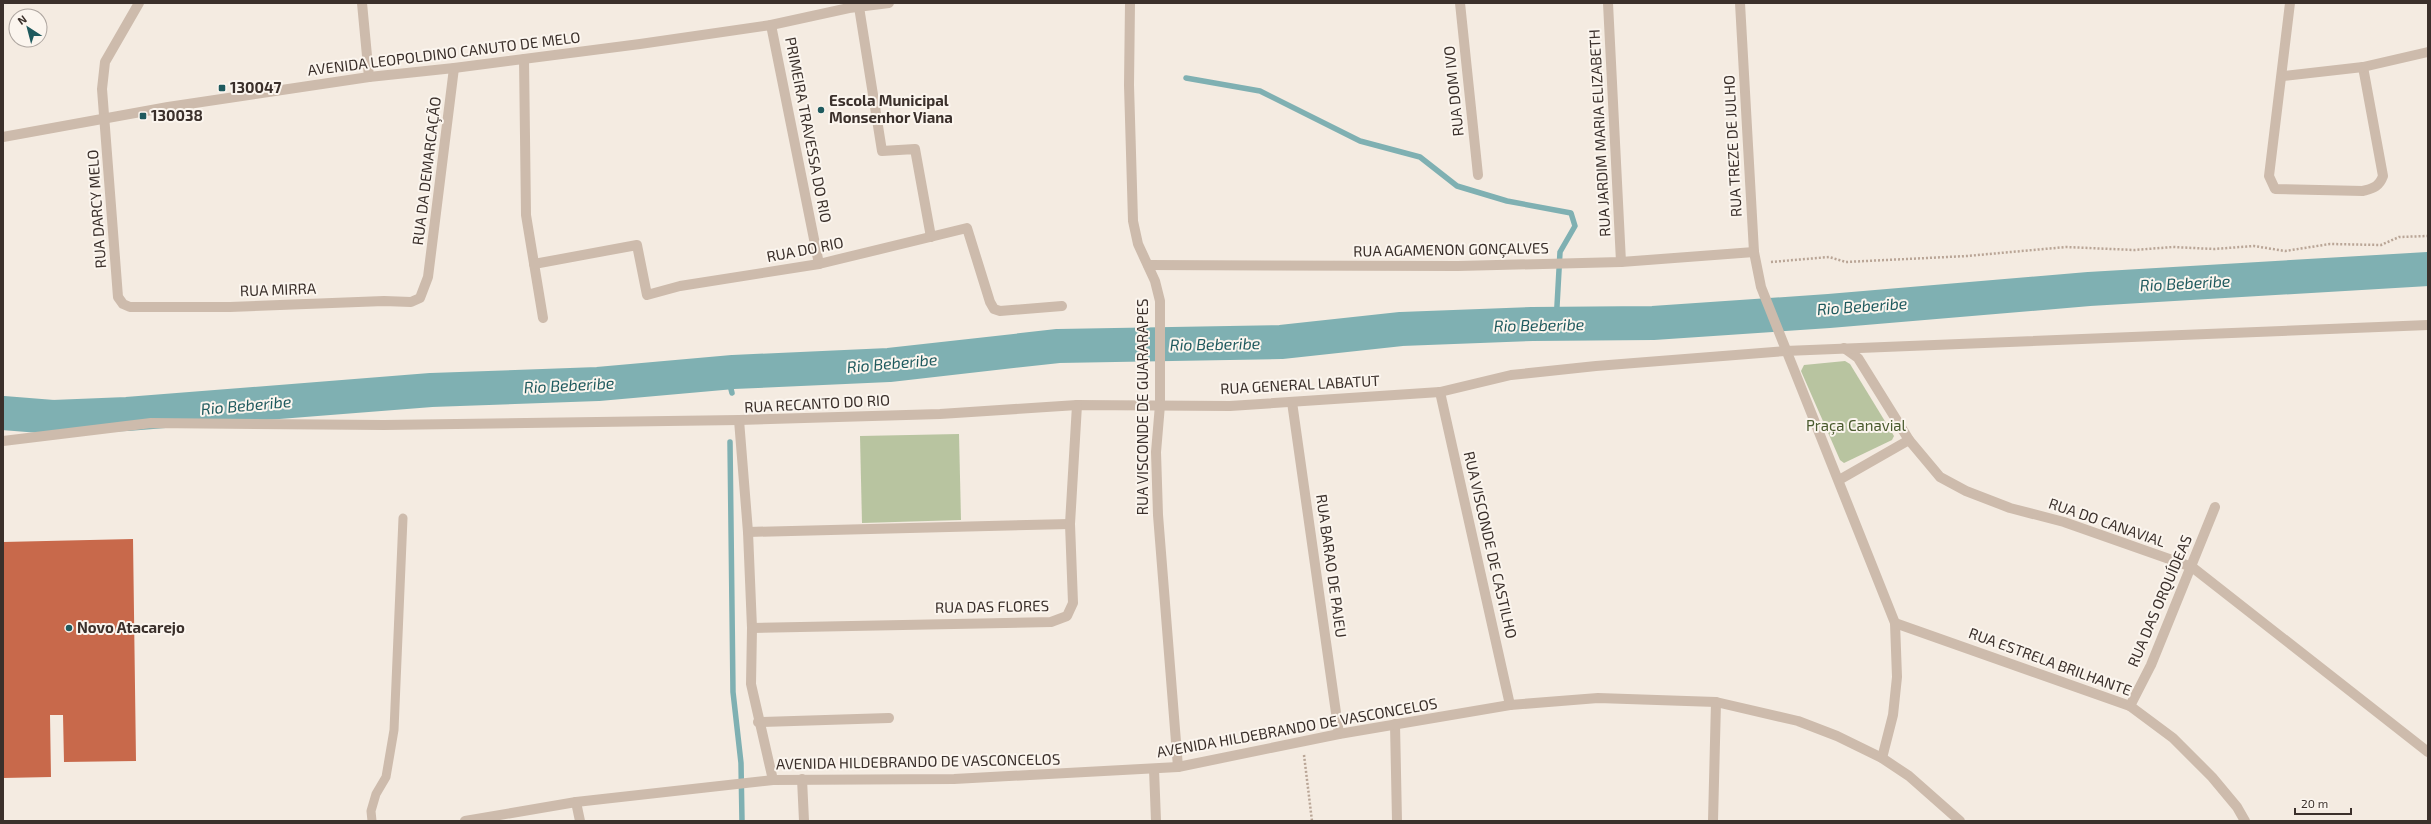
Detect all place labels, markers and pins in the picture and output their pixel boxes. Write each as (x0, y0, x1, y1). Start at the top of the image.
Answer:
place label: 130047 (230, 78, 281, 96)
marker: 130047 (217, 83, 227, 93)
place label: Escola Municipal Monsenhor Viana (829, 91, 953, 126)
marker: Escola Municipal Monsenhor Viana (816, 105, 826, 115)
place label: 130038 (151, 106, 203, 124)
marker: 130038 (138, 111, 148, 121)
place label: Novo Atacarejo (77, 618, 185, 636)
marker: Novo Atacarejo (64, 623, 74, 633)

